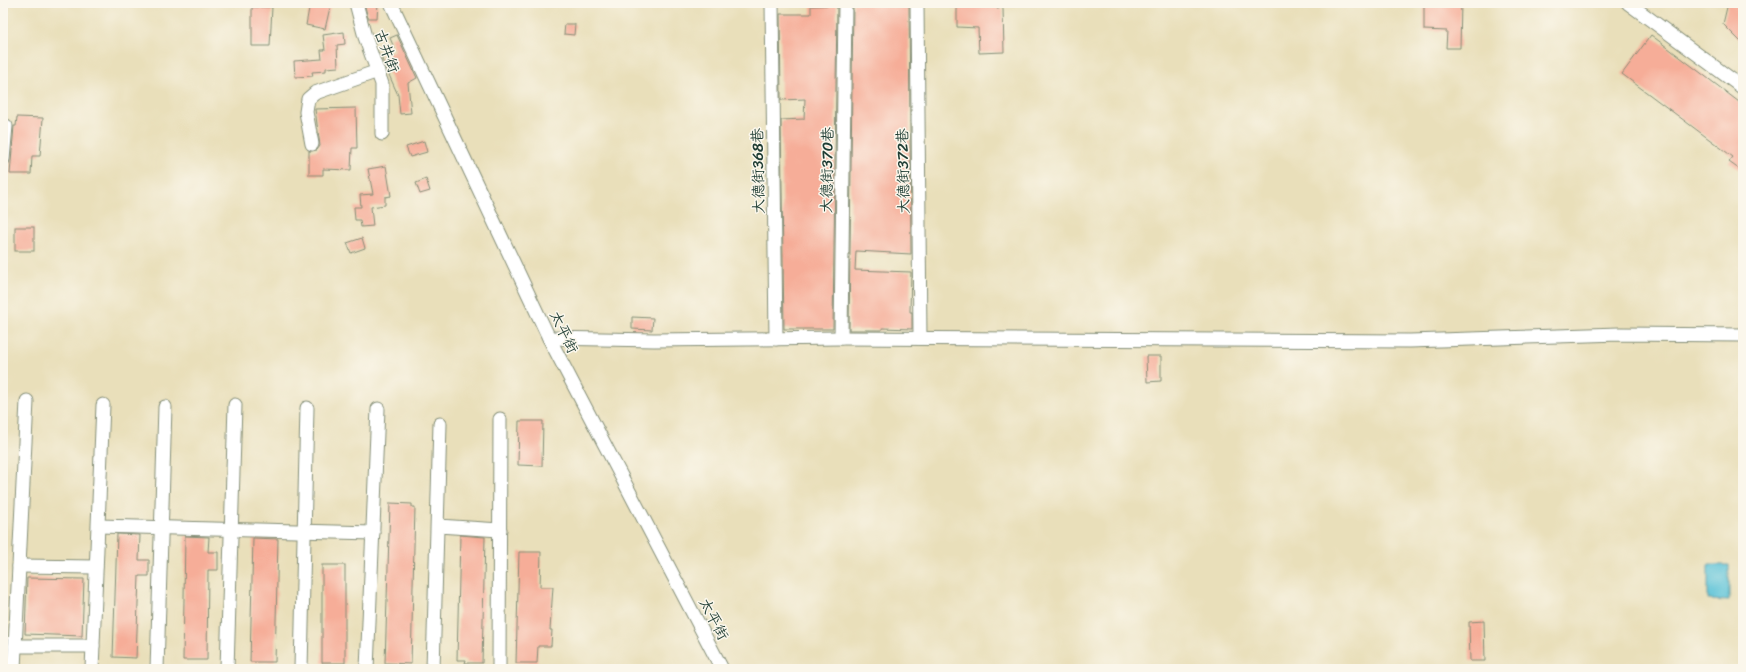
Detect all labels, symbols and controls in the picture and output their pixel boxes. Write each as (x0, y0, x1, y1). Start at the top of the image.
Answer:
street label: 古井街 (367, 25, 407, 77)
street label: 大德街370巷 (813, 127, 841, 213)
street label: 大德街368巷 (744, 128, 772, 214)
street label: 大德街372巷 (889, 128, 917, 214)
street label: 太平街 (542, 306, 586, 358)
street label: 太平街 (692, 593, 736, 645)

